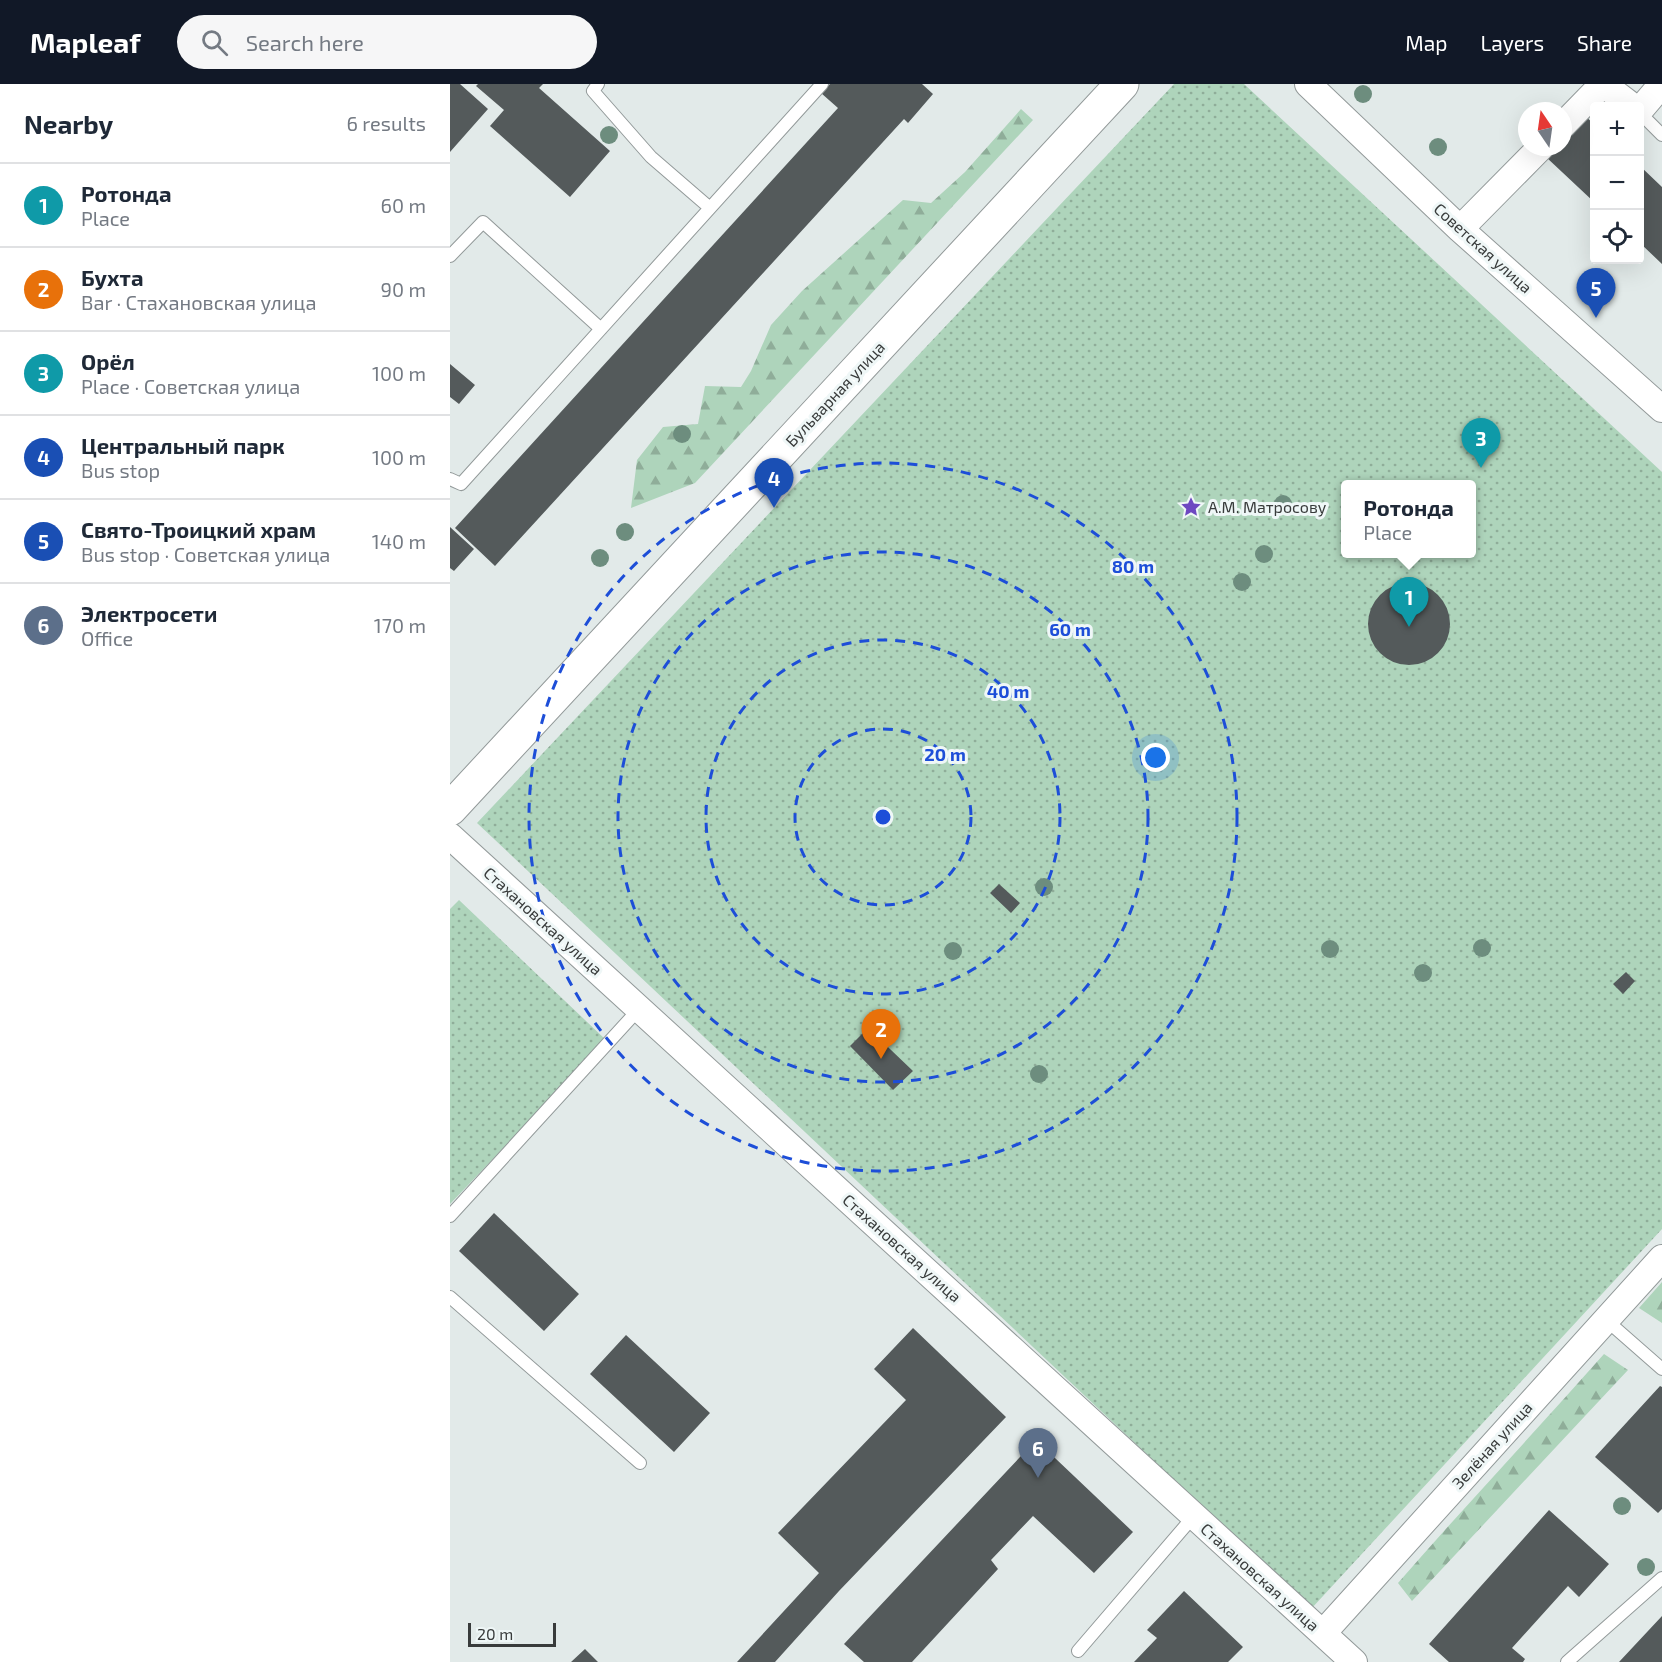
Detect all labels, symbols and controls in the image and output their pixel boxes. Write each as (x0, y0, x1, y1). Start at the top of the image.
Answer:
search box (177, 15, 597, 69)
text: Mapleaf (30, 25, 141, 59)
icon: search (198, 26, 231, 59)
text: Search here (246, 29, 364, 55)
text: Map (1405, 30, 1447, 55)
text: Layers (1480, 30, 1544, 55)
text: Share (1577, 30, 1632, 55)
north arrow (1518, 102, 1572, 156)
map controls (1590, 102, 1644, 264)
button: + (1590, 102, 1644, 156)
text: Nearby (24, 108, 113, 139)
text: 6 results (346, 111, 426, 135)
button: − (1590, 156, 1644, 210)
text: Ротонда (81, 180, 172, 206)
text: 1 (39, 193, 48, 217)
text: 60 m (381, 193, 426, 217)
street label: Советская улица (1430, 199, 1536, 297)
text: Place (81, 206, 130, 230)
button: locate (1590, 210, 1644, 264)
text: Бухта (81, 264, 144, 290)
pin: 5 (1576, 268, 1616, 318)
text: 2 (38, 277, 49, 301)
text: 90 m (381, 277, 426, 301)
text: Bar · Стахановская улица (81, 290, 316, 314)
street label: Бульварная улица (781, 337, 889, 451)
text: Орёл (81, 348, 135, 374)
text: 3 (38, 361, 49, 385)
text: 100 m (372, 361, 426, 385)
text: Place · Советская улица (81, 374, 300, 398)
pin: 3 (1462, 418, 1500, 468)
text: Центральный парк (81, 432, 285, 458)
text: 4 (37, 445, 50, 469)
text: 100 m (372, 445, 426, 469)
text: Bus stop (81, 458, 160, 482)
pin: 4 (754, 458, 794, 508)
popup (1341, 480, 1476, 558)
text: Ротонда (1363, 494, 1454, 520)
place icon: А.М. Матросову (1179, 495, 1203, 519)
place label: А.М. Матросову (1208, 497, 1327, 517)
text: Свято-Троицкий храм (81, 516, 316, 542)
text: Place (1363, 520, 1412, 544)
text: 5 (38, 529, 49, 553)
text: 140 m (372, 529, 426, 553)
text: Bus stop · Советская улица (81, 542, 330, 566)
text: 80 m (1112, 555, 1154, 577)
pin: 1 (1390, 578, 1428, 627)
text: Электросети (81, 600, 217, 626)
text: 6 (38, 613, 49, 637)
text: 170 m (374, 613, 426, 637)
text: 60 m (1049, 618, 1091, 640)
text: Office (81, 626, 133, 650)
text: 40 m (987, 680, 1029, 702)
text: 20 m (924, 743, 966, 765)
your location (1141, 743, 1170, 772)
centre of rings (873, 807, 893, 827)
street label: Стахановская улица (480, 863, 606, 979)
pin: 2 (862, 1010, 900, 1059)
street label: Стахановская улица (839, 1190, 965, 1306)
street label: Зелёная улица (1448, 1397, 1536, 1493)
pin: 6 (1018, 1428, 1058, 1478)
street label: Стахановская улица (1197, 1519, 1323, 1635)
scale bar (468, 1620, 556, 1648)
text: 20 m (477, 1624, 513, 1643)

